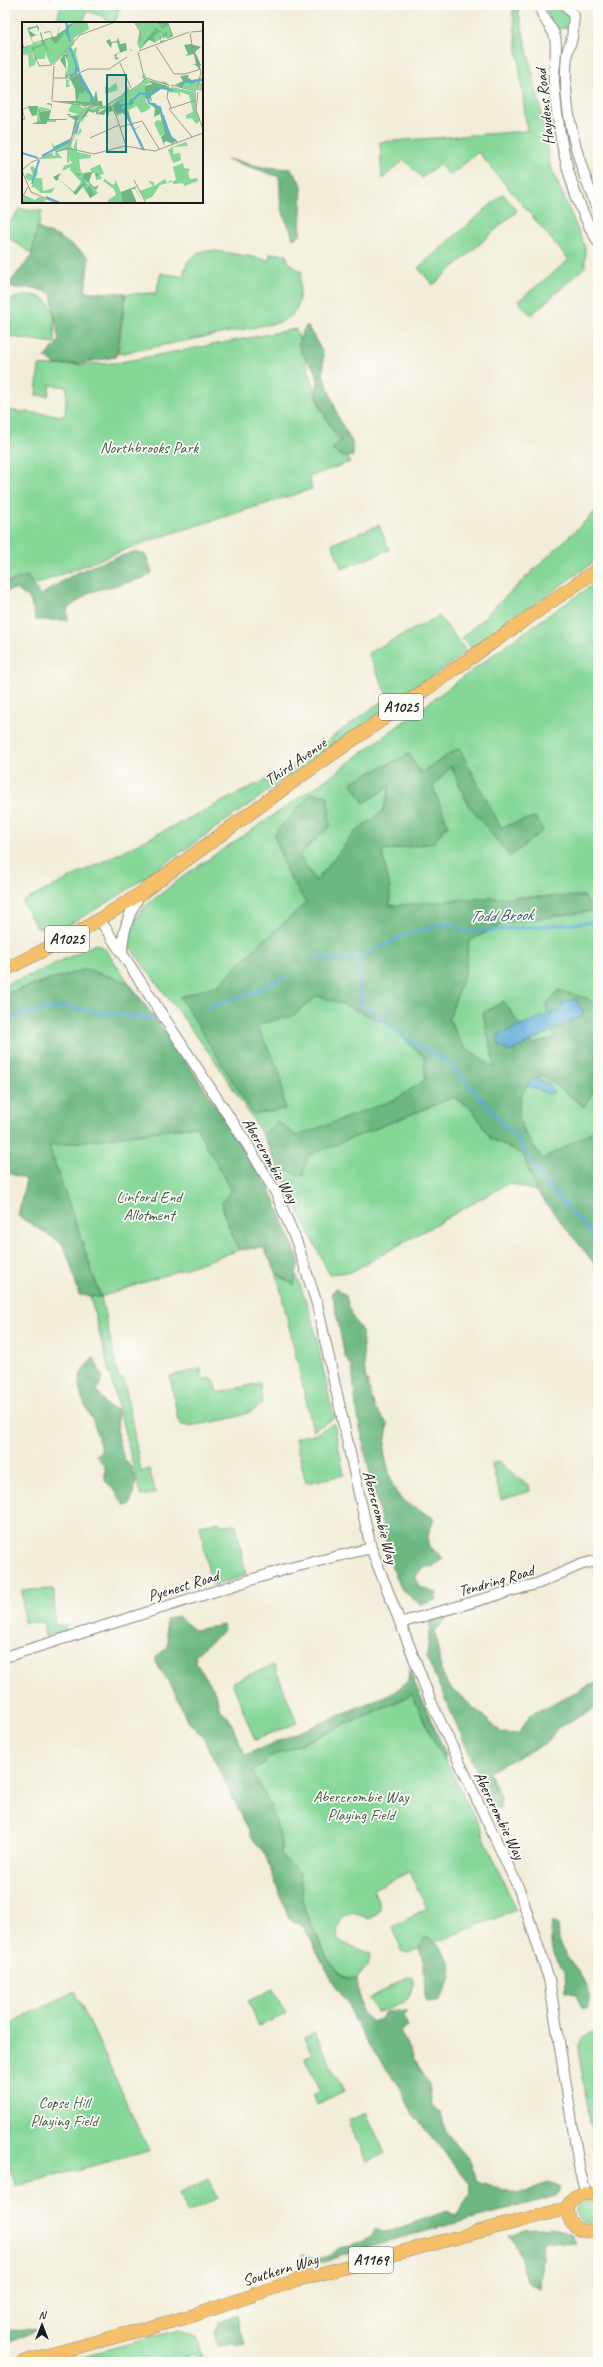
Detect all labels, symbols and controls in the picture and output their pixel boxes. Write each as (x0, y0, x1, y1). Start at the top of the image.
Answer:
inset map (22, 22, 203, 203)
street label: Haydens Road (531, 65, 559, 146)
park label: Northbrooks Park (100, 438, 199, 458)
road number: A1025 (379, 694, 423, 720)
street label: Third Avenue (261, 732, 332, 790)
water label: Todd Brook (469, 904, 536, 927)
road number: A1025 (45, 926, 89, 952)
street label: Abercrombie Way (238, 1114, 303, 1208)
park label: Linford End Allotment (116, 1187, 184, 1225)
street label: Abercrombie Way (358, 1469, 402, 1567)
street label: Tendring Road (456, 1560, 539, 1601)
street label: Pyenest Road (146, 1565, 224, 1606)
street label: Abercrombie Way (469, 1768, 530, 1864)
park label: Abercrombie Way Playing Field (313, 1787, 410, 1825)
park label: Copse Hill Playing Field (31, 2093, 100, 2131)
road number: A1169 (349, 2247, 393, 2273)
street label: Southern Way (240, 2249, 322, 2291)
north arrow (22, 2305, 62, 2345)
text: N (39, 2308, 48, 2322)

